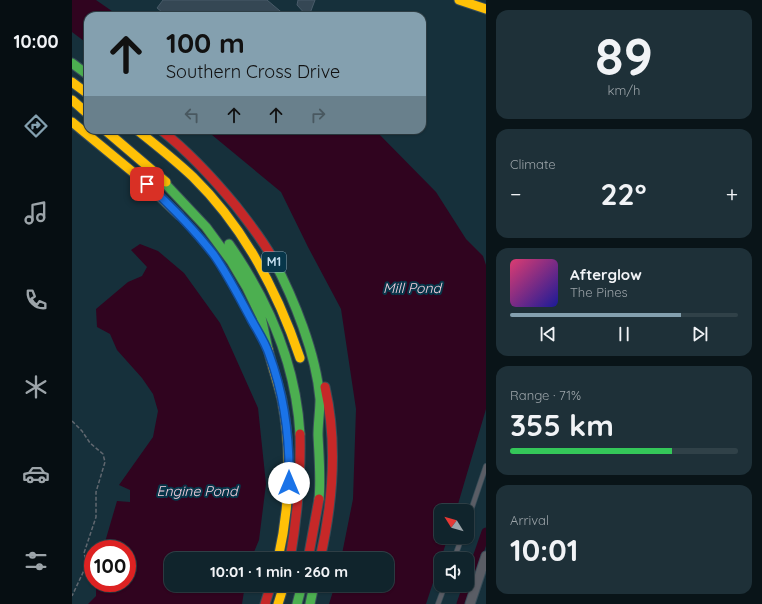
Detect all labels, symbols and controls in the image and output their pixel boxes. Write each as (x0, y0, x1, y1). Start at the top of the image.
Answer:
text: 89 (595, 23, 653, 88)
text: 100 m (166, 25, 245, 60)
icon: ahead (100, 28, 152, 80)
text: 10:00 (13, 30, 59, 53)
text: Southern Cross Drive (166, 60, 340, 83)
text: km/h (608, 82, 640, 98)
icon: left (181, 104, 203, 126)
icon: ahead (223, 104, 245, 126)
icon: ahead (265, 104, 287, 126)
icon: right (307, 104, 329, 126)
icon: directions (22, 112, 50, 140)
text: Climate (510, 156, 556, 172)
pin (130, 167, 164, 201)
icon: arrive (136, 173, 158, 195)
text: 22° (601, 175, 646, 213)
text: − (510, 180, 521, 208)
text: + (726, 180, 738, 208)
icon: music (22, 199, 50, 227)
road number: M1 (262, 252, 286, 272)
text: Afterglow (570, 265, 642, 284)
water label: Mill Pond (383, 279, 443, 297)
text: The Pines (570, 284, 628, 300)
icon: phone (22, 286, 50, 314)
icon: previous (537, 323, 559, 345)
icon: pause (613, 323, 635, 345)
icon: next (689, 323, 711, 345)
icon: climate (22, 373, 50, 401)
text: Range · 71% (510, 387, 581, 403)
text: 355 km (510, 406, 614, 444)
icon: car (22, 460, 50, 488)
position arrow (268, 462, 310, 504)
water label: Engine Pond (157, 482, 239, 500)
north arrow (434, 504, 474, 544)
map controls (434, 504, 474, 592)
text: Arrival (510, 512, 549, 528)
text: 10:01 (510, 531, 578, 569)
speed limit sign: 100 (84, 540, 136, 592)
icon: filters (22, 547, 50, 575)
button: sound (434, 552, 474, 592)
text: 10:01 · 1 min · 260 m (210, 562, 348, 581)

